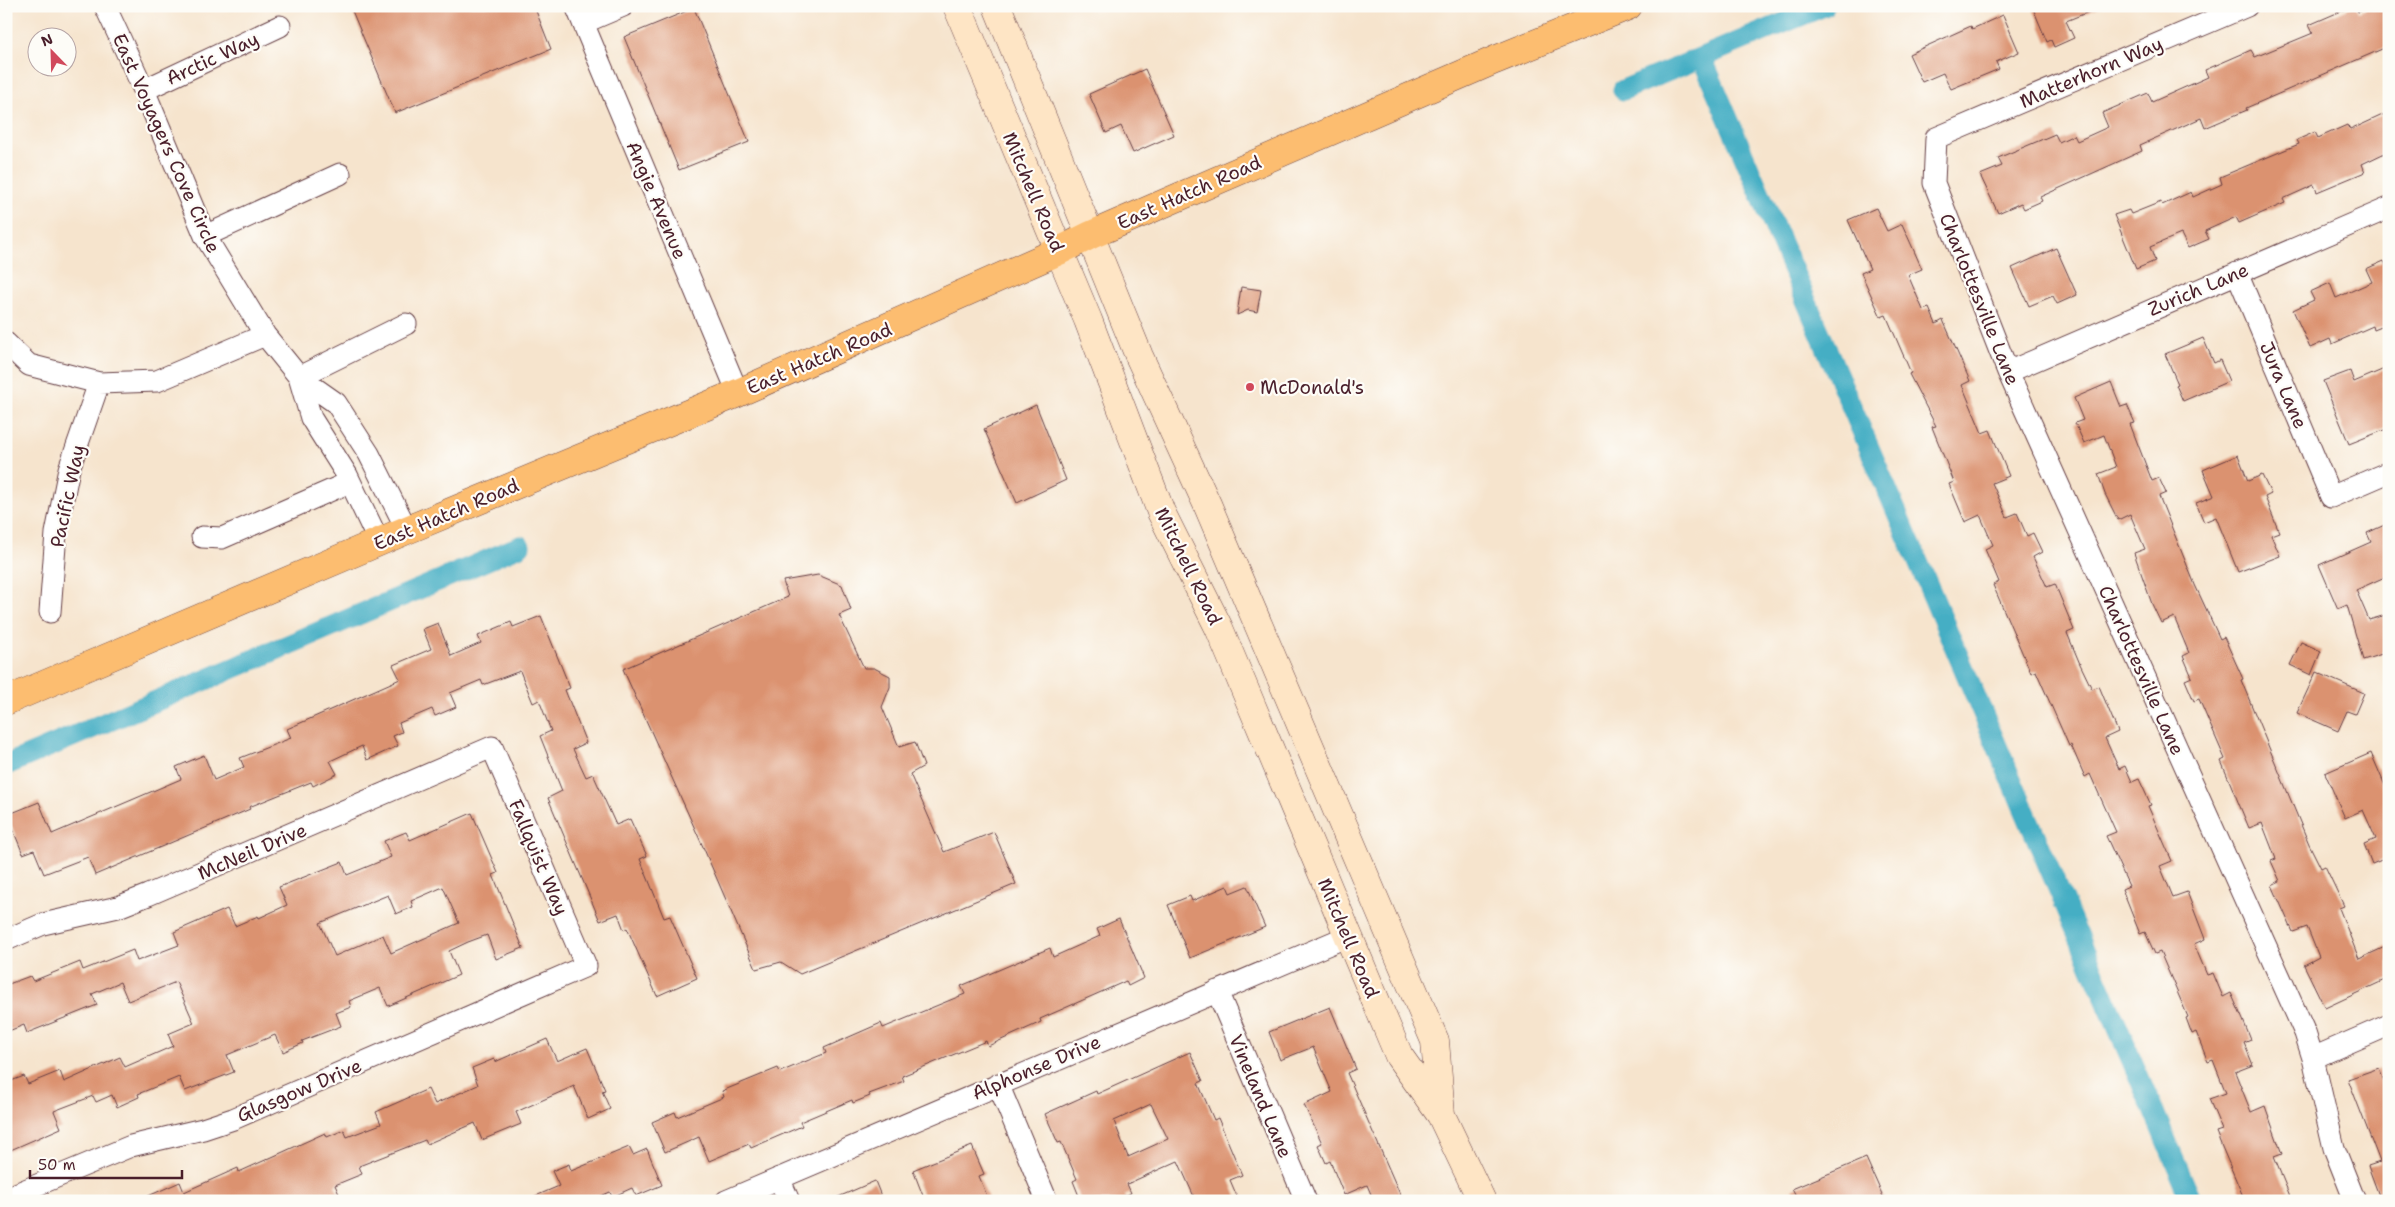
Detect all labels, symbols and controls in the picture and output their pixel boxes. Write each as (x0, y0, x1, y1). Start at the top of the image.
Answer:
street label: Arctic Way (162, 26, 263, 91)
north arrow (28, 28, 78, 78)
street label: East Voyagers Cove Circle (107, 29, 226, 257)
text: N (38, 30, 56, 50)
street label: Matterhorn Way (2016, 31, 2167, 114)
street label: Mitchell Road (997, 128, 1070, 256)
street label: Angie Avenue (620, 137, 693, 263)
street label: East Hatch Road (1113, 149, 1265, 235)
street label: Charlottesville Lane (1934, 210, 2025, 389)
street label: Zurich Lane (2144, 257, 2252, 322)
street label: East Hatch Road (743, 317, 896, 400)
street label: Jura Lane (2254, 338, 2313, 433)
place label: McDonald's (1260, 375, 1364, 400)
marker: McDonald's (1244, 381, 1256, 393)
street label: Pacific Way (44, 442, 91, 550)
street label: East Hatch Road (370, 473, 523, 556)
street label: Mitchell Road (1149, 503, 1228, 629)
street label: Charlottesville Lane (2093, 581, 2190, 759)
street label: Fallquist Way (503, 795, 574, 919)
street label: McNeil Drive (194, 817, 311, 886)
street label: Mitchell Road (1312, 874, 1385, 1002)
street label: Alphonse Drive (968, 1029, 1104, 1106)
street label: Vineland Lane (1223, 1031, 1298, 1162)
street label: Glasgow Drive (233, 1053, 365, 1128)
scale bar (30, 1147, 182, 1179)
text: 50 m (38, 1155, 76, 1175)

